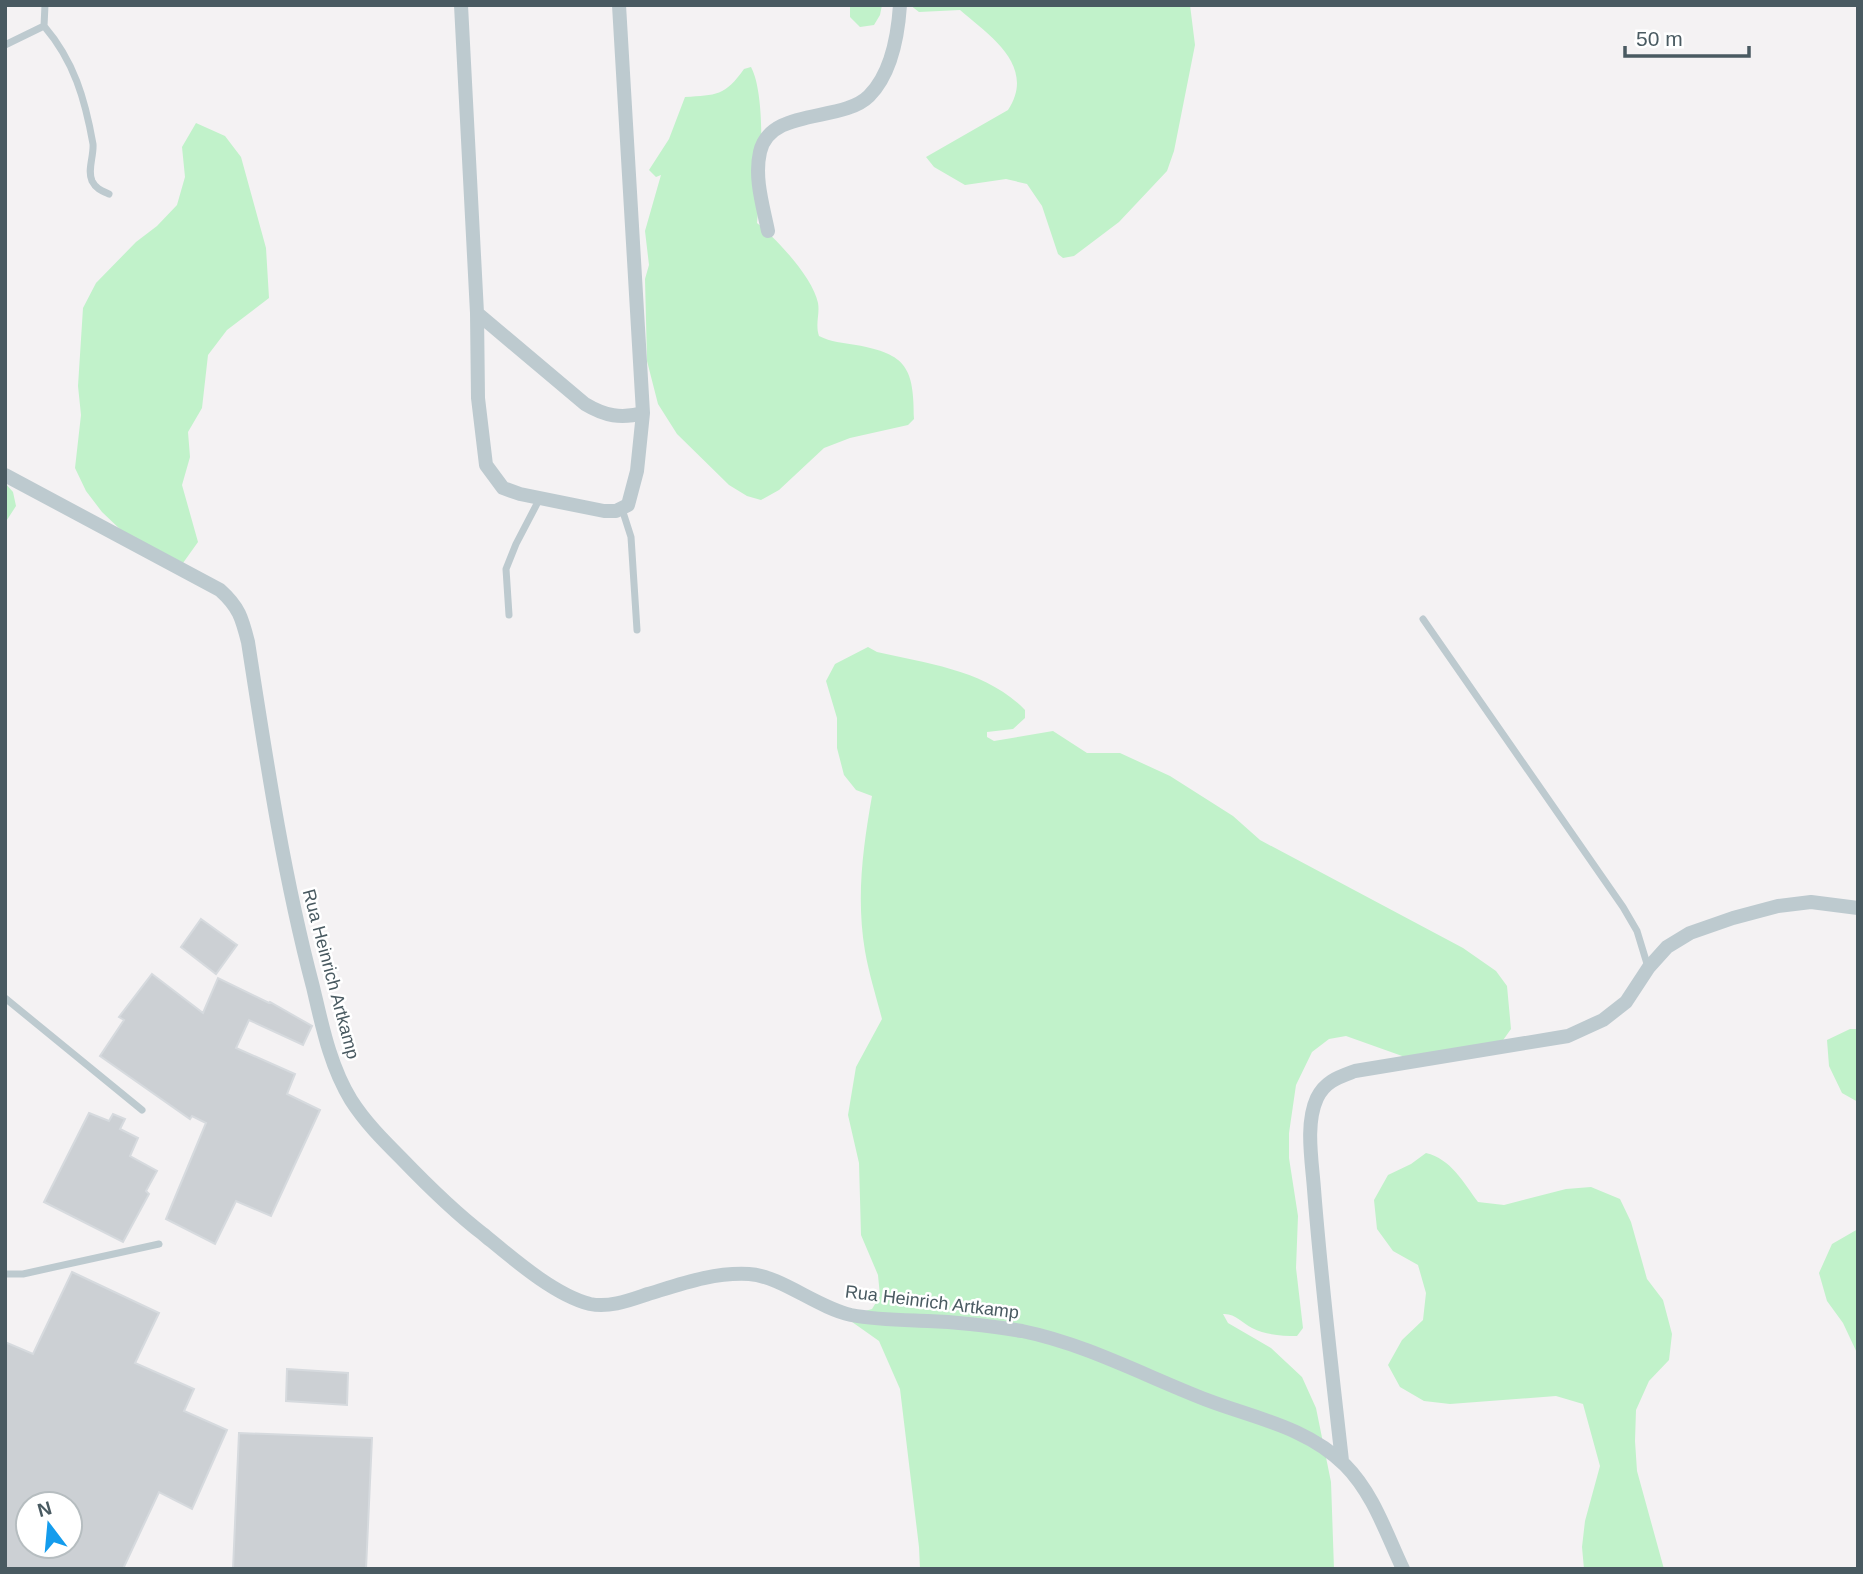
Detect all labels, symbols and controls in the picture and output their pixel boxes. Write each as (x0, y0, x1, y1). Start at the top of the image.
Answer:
scale bar (1625, 14, 1749, 58)
text: 50 m (1636, 27, 1683, 50)
street label: Rua Heinrich Artkamp (299, 887, 363, 1061)
street label: Rua Heinrich Artkamp (844, 1281, 1020, 1323)
north arrow (14, 1490, 84, 1560)
text: N (35, 1497, 54, 1521)

